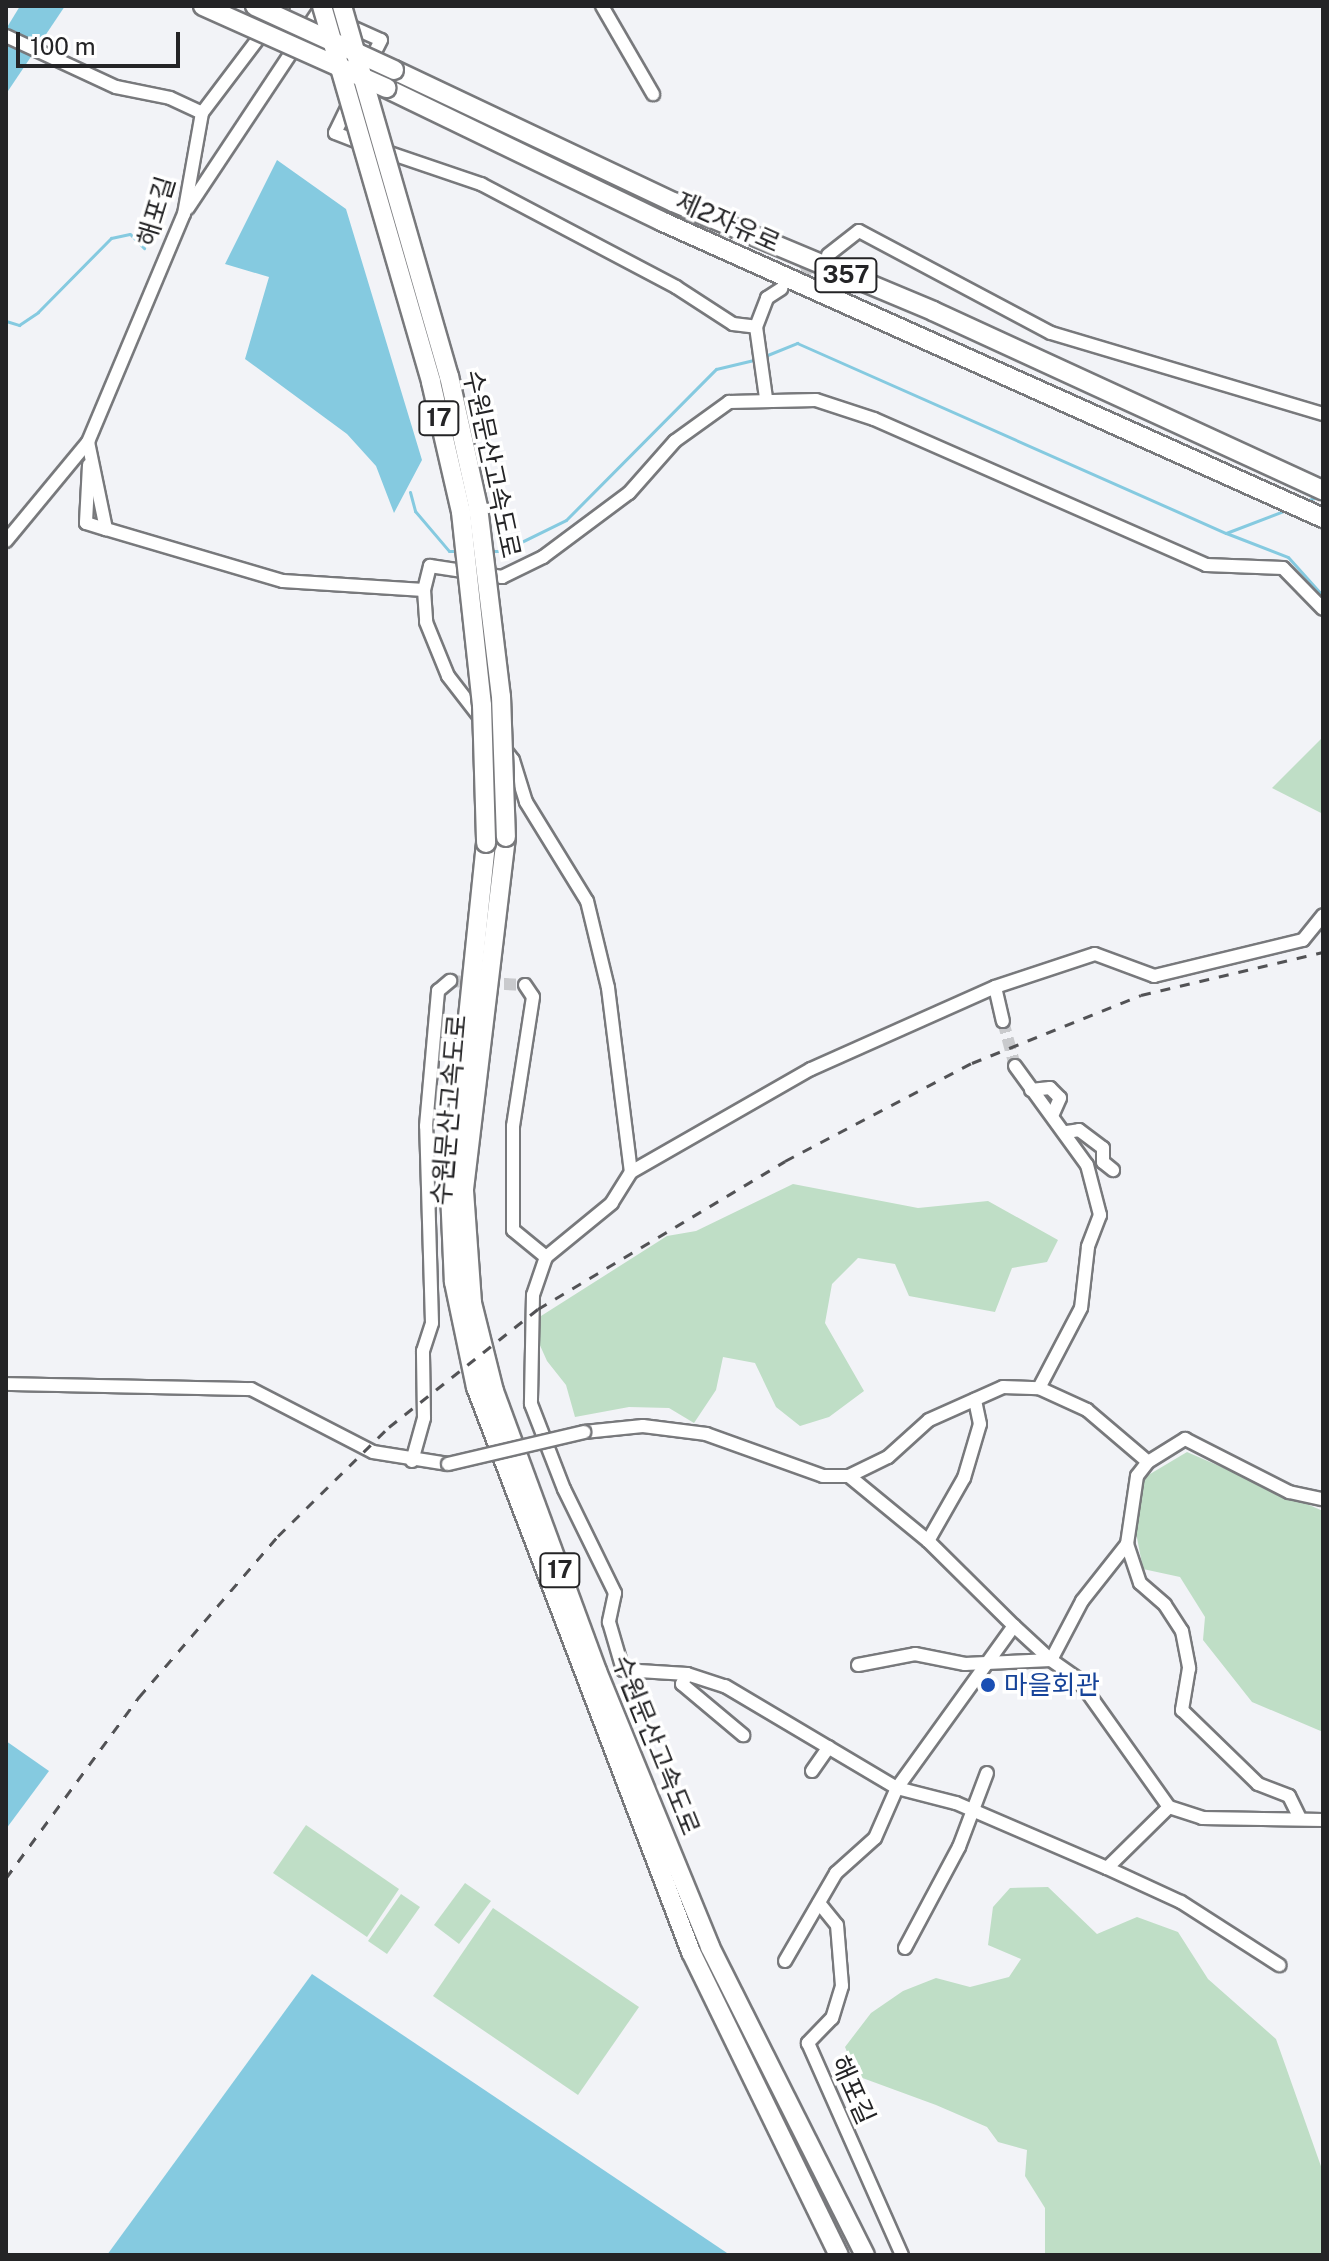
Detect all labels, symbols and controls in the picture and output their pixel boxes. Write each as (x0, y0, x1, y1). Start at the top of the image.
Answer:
scale bar (20, 16, 184, 66)
text: 100 m (30, 32, 96, 60)
street label: 해포길 (131, 172, 181, 250)
street label: 제2자유로 (671, 185, 785, 259)
road number: 357 (814, 255, 878, 295)
street label: 수원문산고속도로 (457, 367, 527, 561)
road number: 17 (417, 398, 461, 438)
street label: 수원문산고속도로 (425, 1013, 473, 1207)
road number: 17 (538, 1550, 582, 1590)
street label: 수원문산고속도로 (606, 1650, 706, 1840)
place label: 마을회관 (1004, 1669, 1100, 1701)
marker: 마을회관 (979, 1676, 997, 1694)
street label: 해포길 (824, 2051, 882, 2129)

